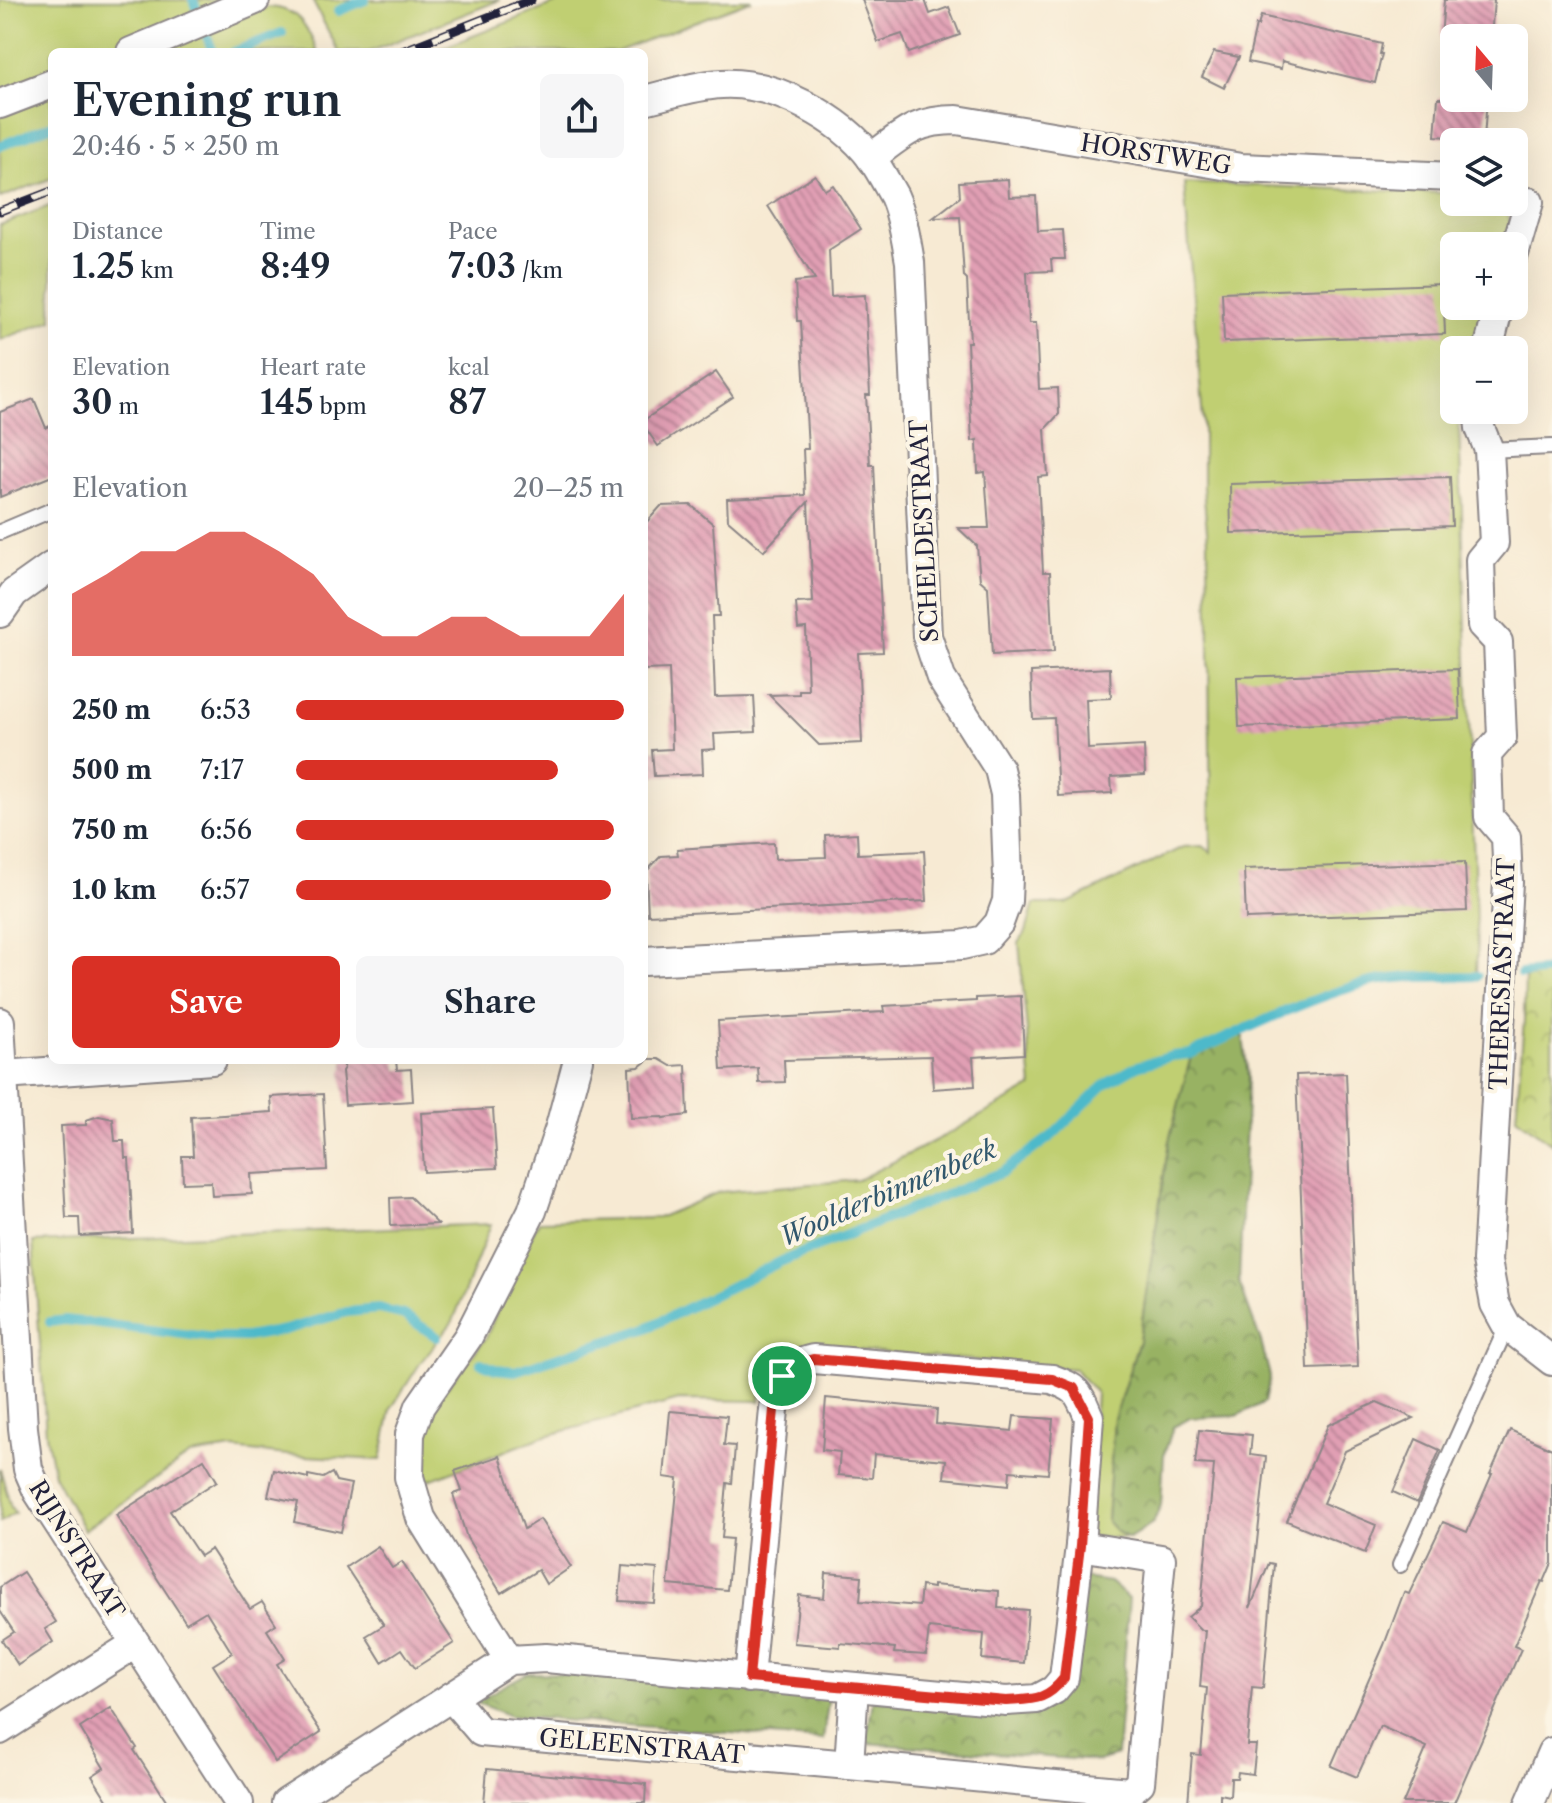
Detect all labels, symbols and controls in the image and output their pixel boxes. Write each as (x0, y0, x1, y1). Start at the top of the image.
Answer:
north arrow (1440, 24, 1528, 112)
map controls (1440, 24, 1528, 424)
text: Evening run (72, 73, 342, 127)
button: share (540, 74, 624, 158)
street label: HORSTWEG (1079, 128, 1233, 180)
button: layers (1440, 128, 1528, 216)
text: 20:46 · 5 × 250 m (72, 130, 279, 162)
text: Distance (72, 218, 163, 245)
text: Time (260, 218, 316, 245)
text: Pace (448, 218, 498, 245)
button: + (1440, 232, 1528, 320)
text: 1.25 (72, 245, 135, 287)
text: 8:49 (260, 245, 331, 287)
text: 7:03 (448, 245, 516, 287)
text: km (135, 257, 174, 284)
text: /km (516, 257, 563, 284)
button: − (1440, 336, 1528, 424)
text: Elevation (72, 354, 170, 381)
text: Heart rate (260, 354, 366, 381)
text: kcal (448, 354, 490, 381)
text: 30 (72, 381, 113, 423)
text: 145 (260, 381, 314, 423)
text: 87 (448, 381, 486, 423)
text: m (113, 393, 139, 420)
text: bpm (314, 393, 367, 420)
street label: SCHELDESTRAAT (904, 419, 944, 643)
text: Elevation (72, 472, 188, 504)
text: 20–25 m (513, 472, 624, 504)
text: 250 m (72, 694, 151, 726)
text: 6:53 (200, 694, 251, 726)
text: 500 m (72, 754, 152, 786)
text: 7:17 (200, 754, 244, 786)
text: 750 m (72, 814, 149, 846)
text: 6:56 (200, 814, 252, 846)
street label: THERESIASTRAAT (1483, 858, 1521, 1090)
text: 1.0 km (72, 874, 157, 906)
text: 6:57 (200, 874, 249, 906)
button: Save (72, 956, 340, 1048)
button: Share (356, 956, 624, 1048)
water label: Woolderbinnenbeek (775, 1133, 1002, 1253)
pin (748, 1342, 816, 1410)
icon: arrive (760, 1354, 804, 1398)
street label: RIJNSTRAAT (23, 1475, 131, 1623)
street label: GELEENSTRAAT (538, 1723, 746, 1769)

